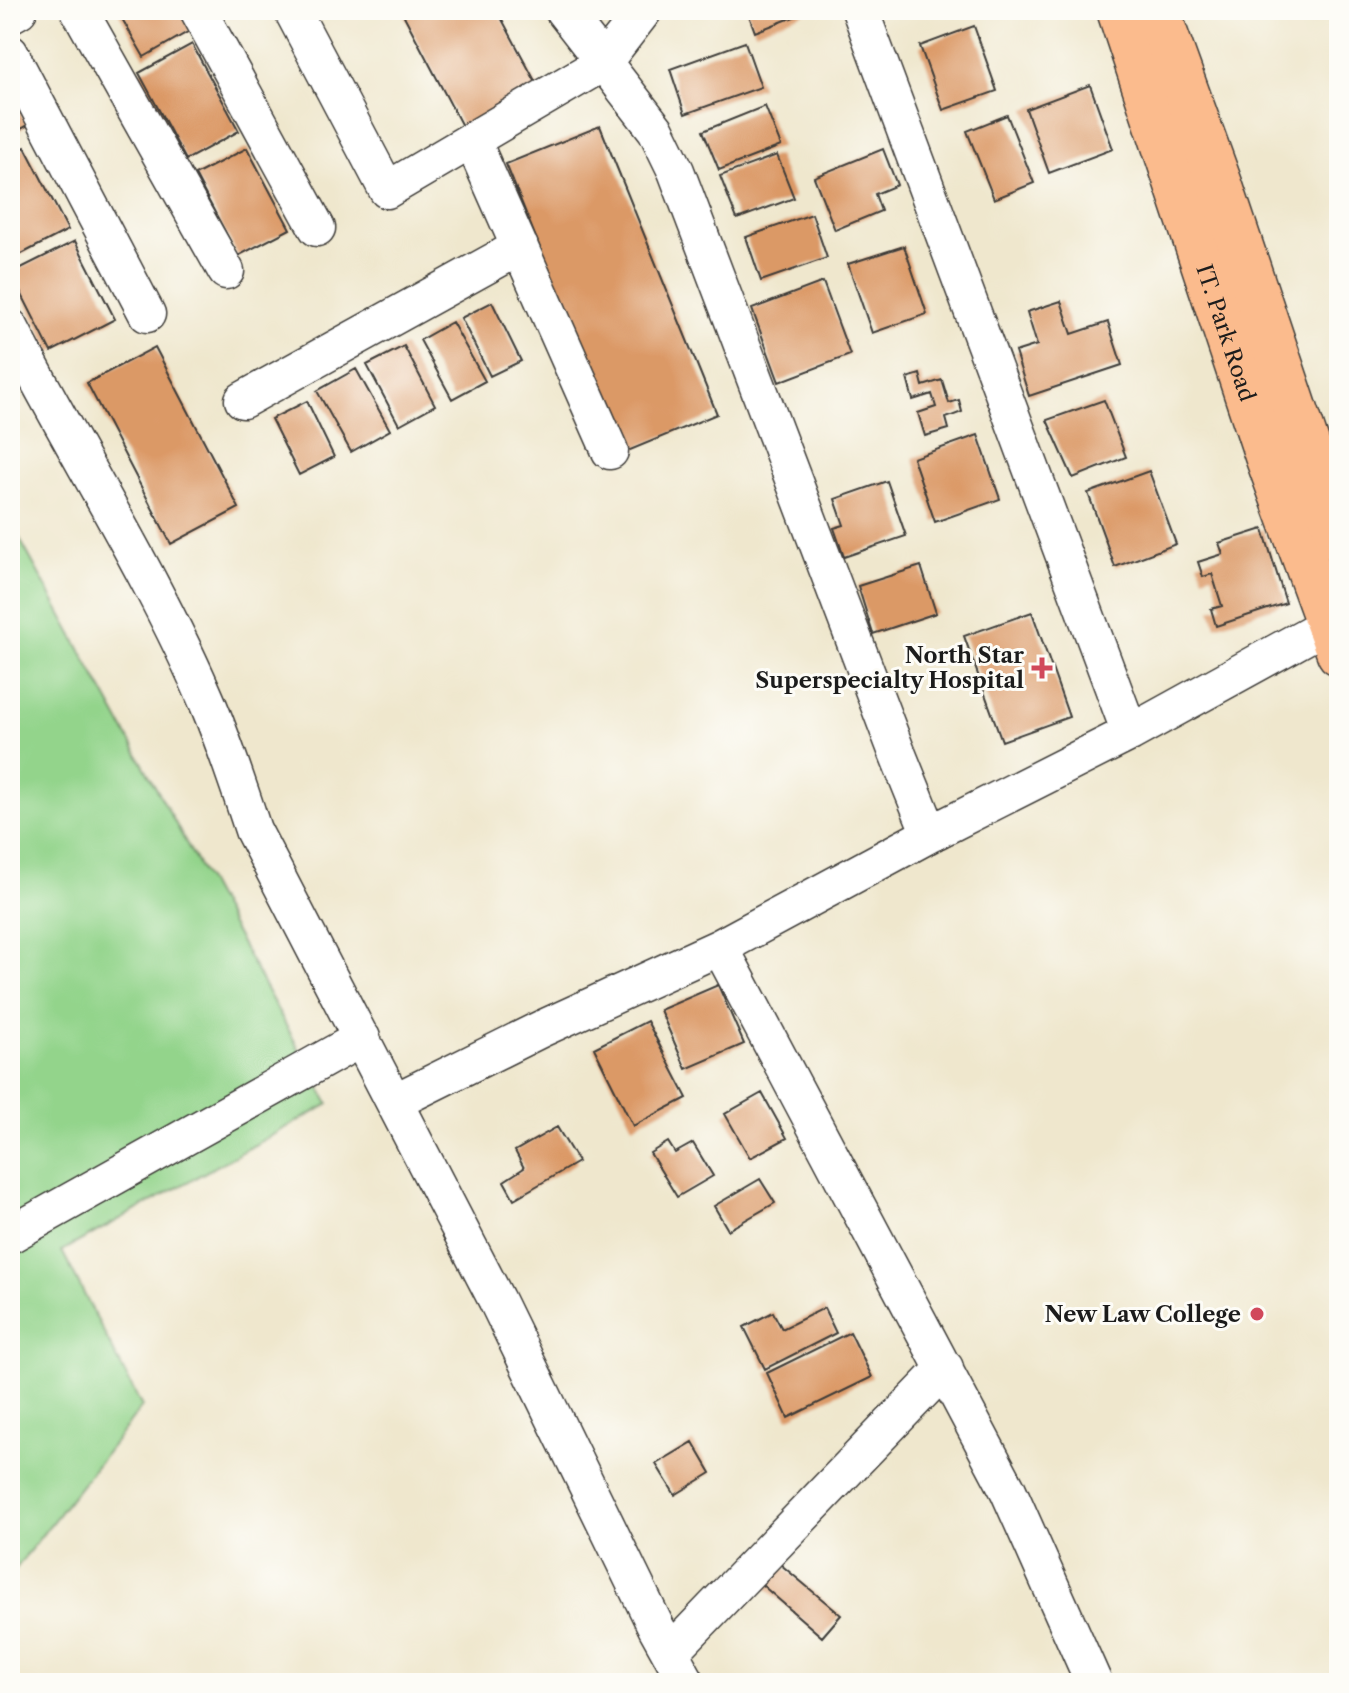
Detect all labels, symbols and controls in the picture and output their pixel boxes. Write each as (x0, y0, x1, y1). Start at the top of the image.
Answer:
street label: IT. Park Road (1191, 261, 1261, 405)
place label: North Star Superspecialty Hospital (755, 642, 1024, 694)
marker: North Star Superspecialty Hospital (1031, 657, 1053, 679)
place label: New Law College (1045, 1301, 1241, 1328)
marker: New Law College (1248, 1305, 1266, 1323)

